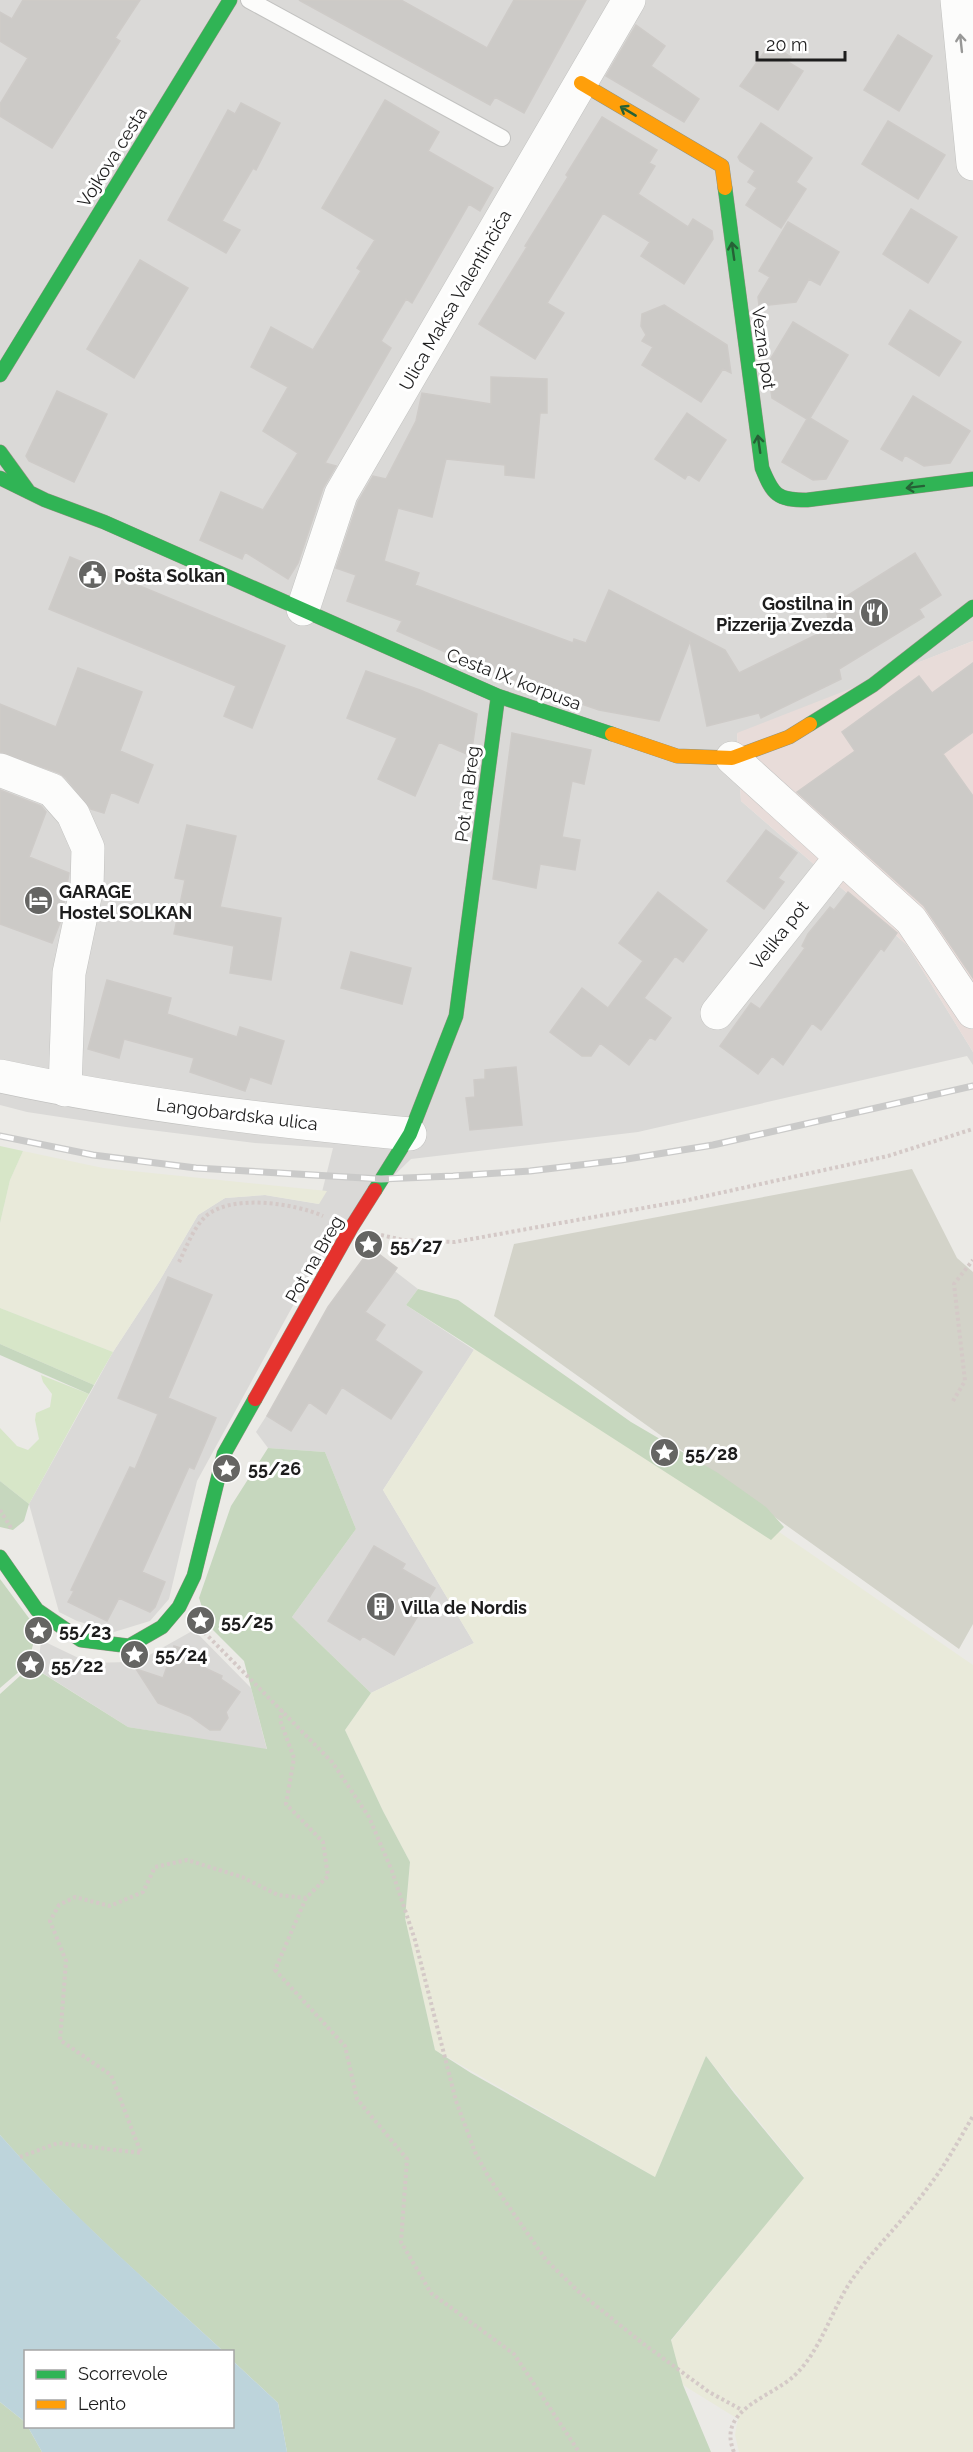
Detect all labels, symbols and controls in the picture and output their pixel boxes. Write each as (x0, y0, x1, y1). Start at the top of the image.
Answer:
scale bar (757, 24, 846, 62)
one-way arrow (955, 33, 966, 53)
text: 20 m (766, 34, 808, 55)
street label: Vojkova cesta (73, 103, 151, 211)
one-way arrow (620, 104, 637, 116)
street label: Ulica Maksa Valentinčiča (395, 206, 515, 394)
one-way arrow (728, 242, 739, 261)
street label: Vezna pot (748, 305, 780, 391)
one-way arrow (754, 435, 765, 455)
one-way arrow (906, 481, 925, 492)
public building icon: Pošta Solkan (77, 559, 109, 591)
place label: Pošta Solkan (114, 565, 225, 586)
place label: Gostilna in Pizzerija Zvezda (716, 593, 853, 635)
restaurant icon: Gostilna in Pizzerija Zvezda (858, 597, 890, 629)
street label: Cesta IX. korpusa (444, 644, 584, 714)
street label: Pot na Breg (451, 745, 483, 843)
place label: GARAGE Hostel SOLKAN (59, 881, 192, 923)
hotel icon: GARAGE Hostel SOLKAN (22, 885, 54, 917)
street label: Velika pot (745, 896, 813, 974)
street label: Langobardska ulica (155, 1094, 319, 1134)
street label: Pot na Breg (281, 1212, 347, 1306)
place icon: 55/27 (353, 1229, 385, 1261)
place label: 55/27 (390, 1235, 443, 1256)
place icon: 55/28 (648, 1437, 680, 1469)
place label: 55/28 (685, 1443, 738, 1464)
place icon: 55/26 (211, 1452, 243, 1484)
place label: 55/26 (248, 1458, 301, 1479)
building icon: Villa de Nordis (364, 1591, 396, 1623)
place label: Villa de Nordis (401, 1597, 527, 1618)
place icon: 55/25 (184, 1605, 216, 1637)
place label: 55/25 (221, 1611, 273, 1632)
place icon: 55/23 (22, 1614, 54, 1646)
place label: 55/23 (59, 1620, 111, 1641)
place icon: 55/24 (118, 1638, 150, 1670)
place label: 55/24 (155, 1644, 208, 1665)
place icon: 55/22 (14, 1649, 46, 1681)
place label: 55/22 (51, 1655, 103, 1676)
legend (24, 2350, 234, 2428)
text: Scorrevole (78, 2363, 168, 2384)
text: Lento (78, 2393, 126, 2414)

